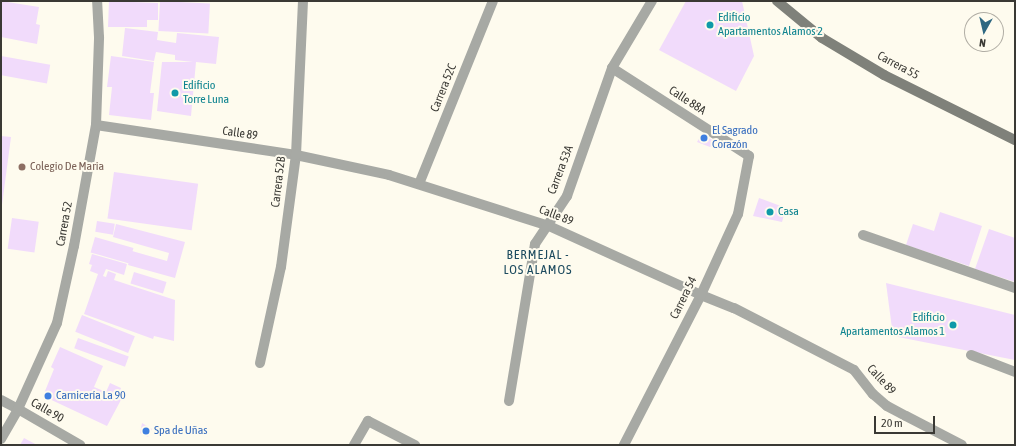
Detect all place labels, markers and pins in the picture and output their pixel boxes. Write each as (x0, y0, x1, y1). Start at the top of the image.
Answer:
place label: Edificio Apartamentos Alamos 2 (718, 11, 823, 39)
marker: Edificio Apartamentos Alamos 2 (705, 20, 715, 30)
place label: Edificio Torre Luna (183, 79, 229, 107)
marker: Edificio Torre Luna (170, 88, 180, 98)
place label: El Sagrado Corazón (712, 124, 758, 152)
marker: El Sagrado Corazón (699, 133, 709, 143)
place label: Colegio De Maria (30, 160, 104, 174)
marker: Colegio De Maria (17, 162, 27, 172)
place label: Casa (778, 205, 799, 219)
marker: Casa (765, 207, 775, 217)
place label: Edificio Apartamentos Alamos 1 (840, 311, 945, 339)
marker: Edificio Apartamentos Alamos 1 (948, 320, 958, 330)
place label: Carnicería La 90 (56, 389, 126, 403)
marker: Carnicería La 90 (43, 391, 53, 401)
place label: Spa de Uñas (154, 424, 207, 438)
marker: Spa de Uñas (141, 426, 151, 436)

